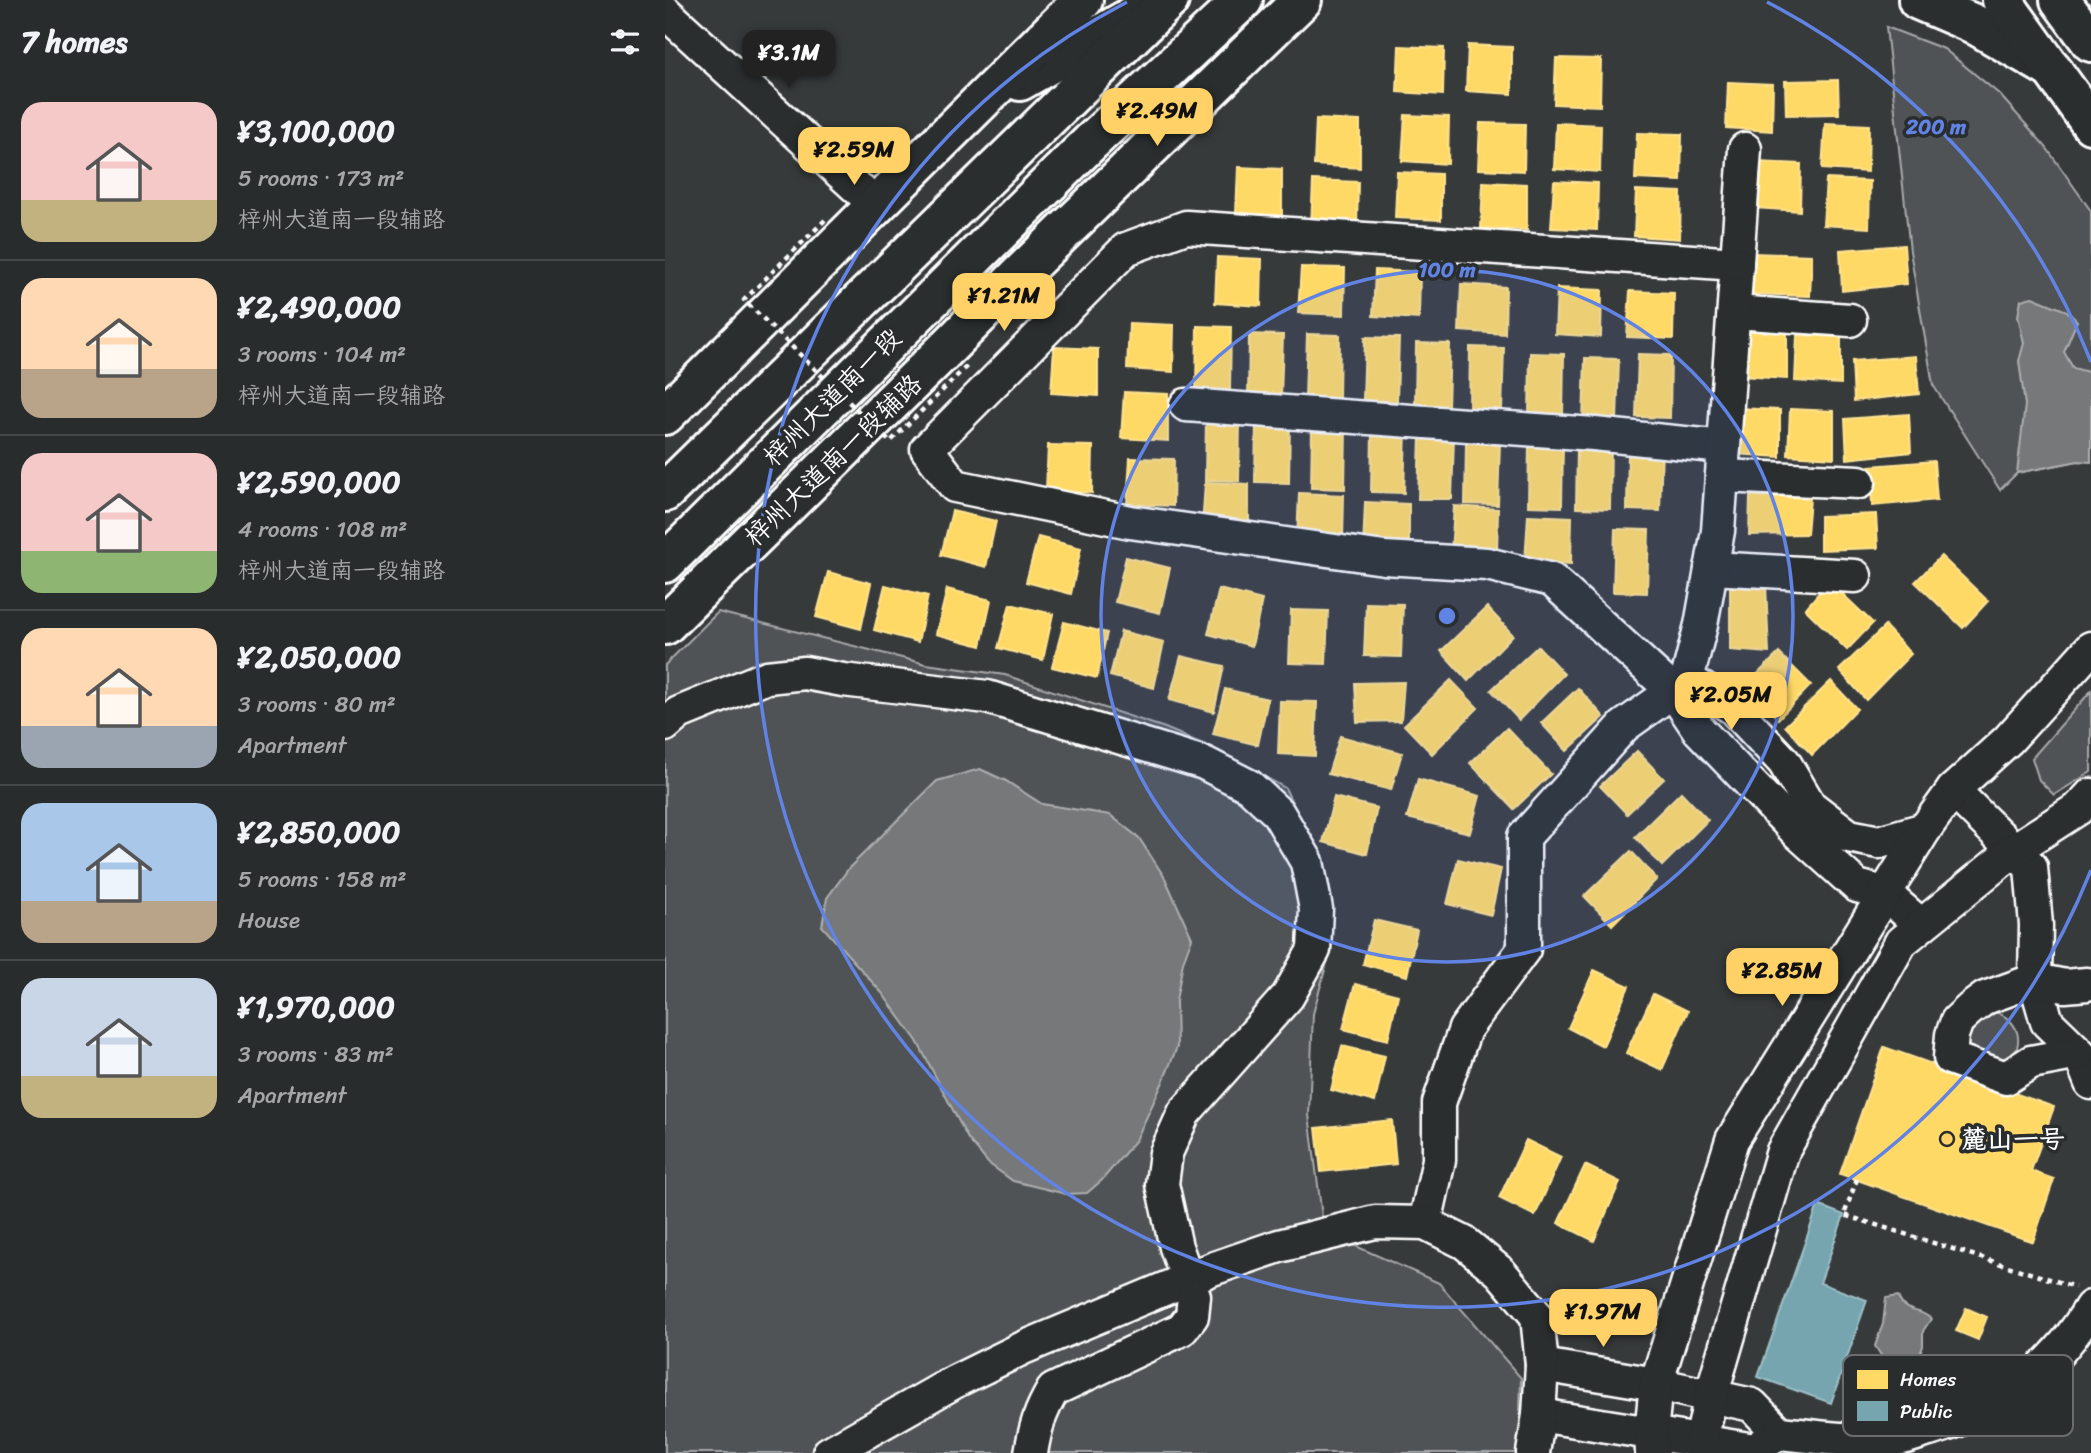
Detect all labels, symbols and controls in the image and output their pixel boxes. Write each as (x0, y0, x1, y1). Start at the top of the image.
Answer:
text: 7 homes (21, 15, 128, 69)
icon: filters (606, 23, 644, 61)
pin: ¥3.1M (740, 31, 838, 90)
text: ¥3.1M (759, 32, 819, 73)
pin: ¥2.49M (1100, 88, 1214, 148)
text: ¥2.49M (1117, 90, 1197, 131)
text: ¥3,100,000 (238, 104, 395, 158)
text: 200 m (1905, 108, 1967, 146)
pin: ¥2.59M (797, 128, 911, 187)
text: ¥2.59M (814, 129, 894, 170)
icon: home (77, 130, 161, 214)
text: 5 rooms · 173 m² (238, 158, 404, 199)
text: 梓州大道南一段辅路 (238, 199, 445, 240)
text: 100 m (1418, 251, 1476, 289)
pin: ¥1.21M (947, 274, 1061, 333)
text: ¥1.21M (968, 275, 1040, 316)
text: ¥2,490,000 (238, 280, 401, 334)
icon: home (77, 306, 161, 390)
street label: 梓州大道南一段 (751, 316, 913, 478)
text: 3 rooms · 104 m² (238, 334, 406, 375)
street label: 梓州大道南一段辅路 (733, 362, 933, 558)
text: 梓州大道南一段辅路 (238, 375, 445, 416)
text: ¥2,590,000 (238, 455, 401, 509)
icon: home (77, 481, 161, 565)
text: 4 rooms · 108 m² (238, 509, 407, 550)
text: 梓州大道南一段辅路 (238, 550, 445, 591)
centre of rings (1435, 604, 1459, 628)
text: ¥2,050,000 (238, 630, 401, 684)
icon: home (77, 656, 161, 740)
pin: ¥2.05M (1674, 672, 1788, 732)
text: ¥2.05M (1691, 674, 1771, 715)
text: 3 rooms · 80 m² (238, 684, 396, 725)
text: Apartment (238, 725, 347, 766)
text: ¥2,850,000 (238, 805, 400, 859)
icon: home (77, 831, 161, 915)
text: 5 rooms · 158 m² (238, 859, 407, 900)
text: House (238, 900, 300, 941)
pin: ¥2.85M (1725, 948, 1839, 1008)
text: ¥2.85M (1742, 950, 1822, 991)
text: ¥1,970,000 (238, 980, 395, 1034)
icon: home (77, 1006, 161, 1090)
text: 3 rooms · 83 m² (238, 1034, 394, 1075)
text: Apartment (238, 1075, 347, 1116)
place label: 麓山一号 (1961, 1116, 2065, 1162)
marker: 麓山一号 (1939, 1131, 1955, 1147)
pin: ¥1.97M (1546, 1290, 1660, 1349)
text: ¥1.97M (1565, 1291, 1641, 1332)
legend (1843, 1355, 2073, 1436)
text: Homes (1900, 1363, 1956, 1396)
text: Public (1900, 1395, 1953, 1428)

